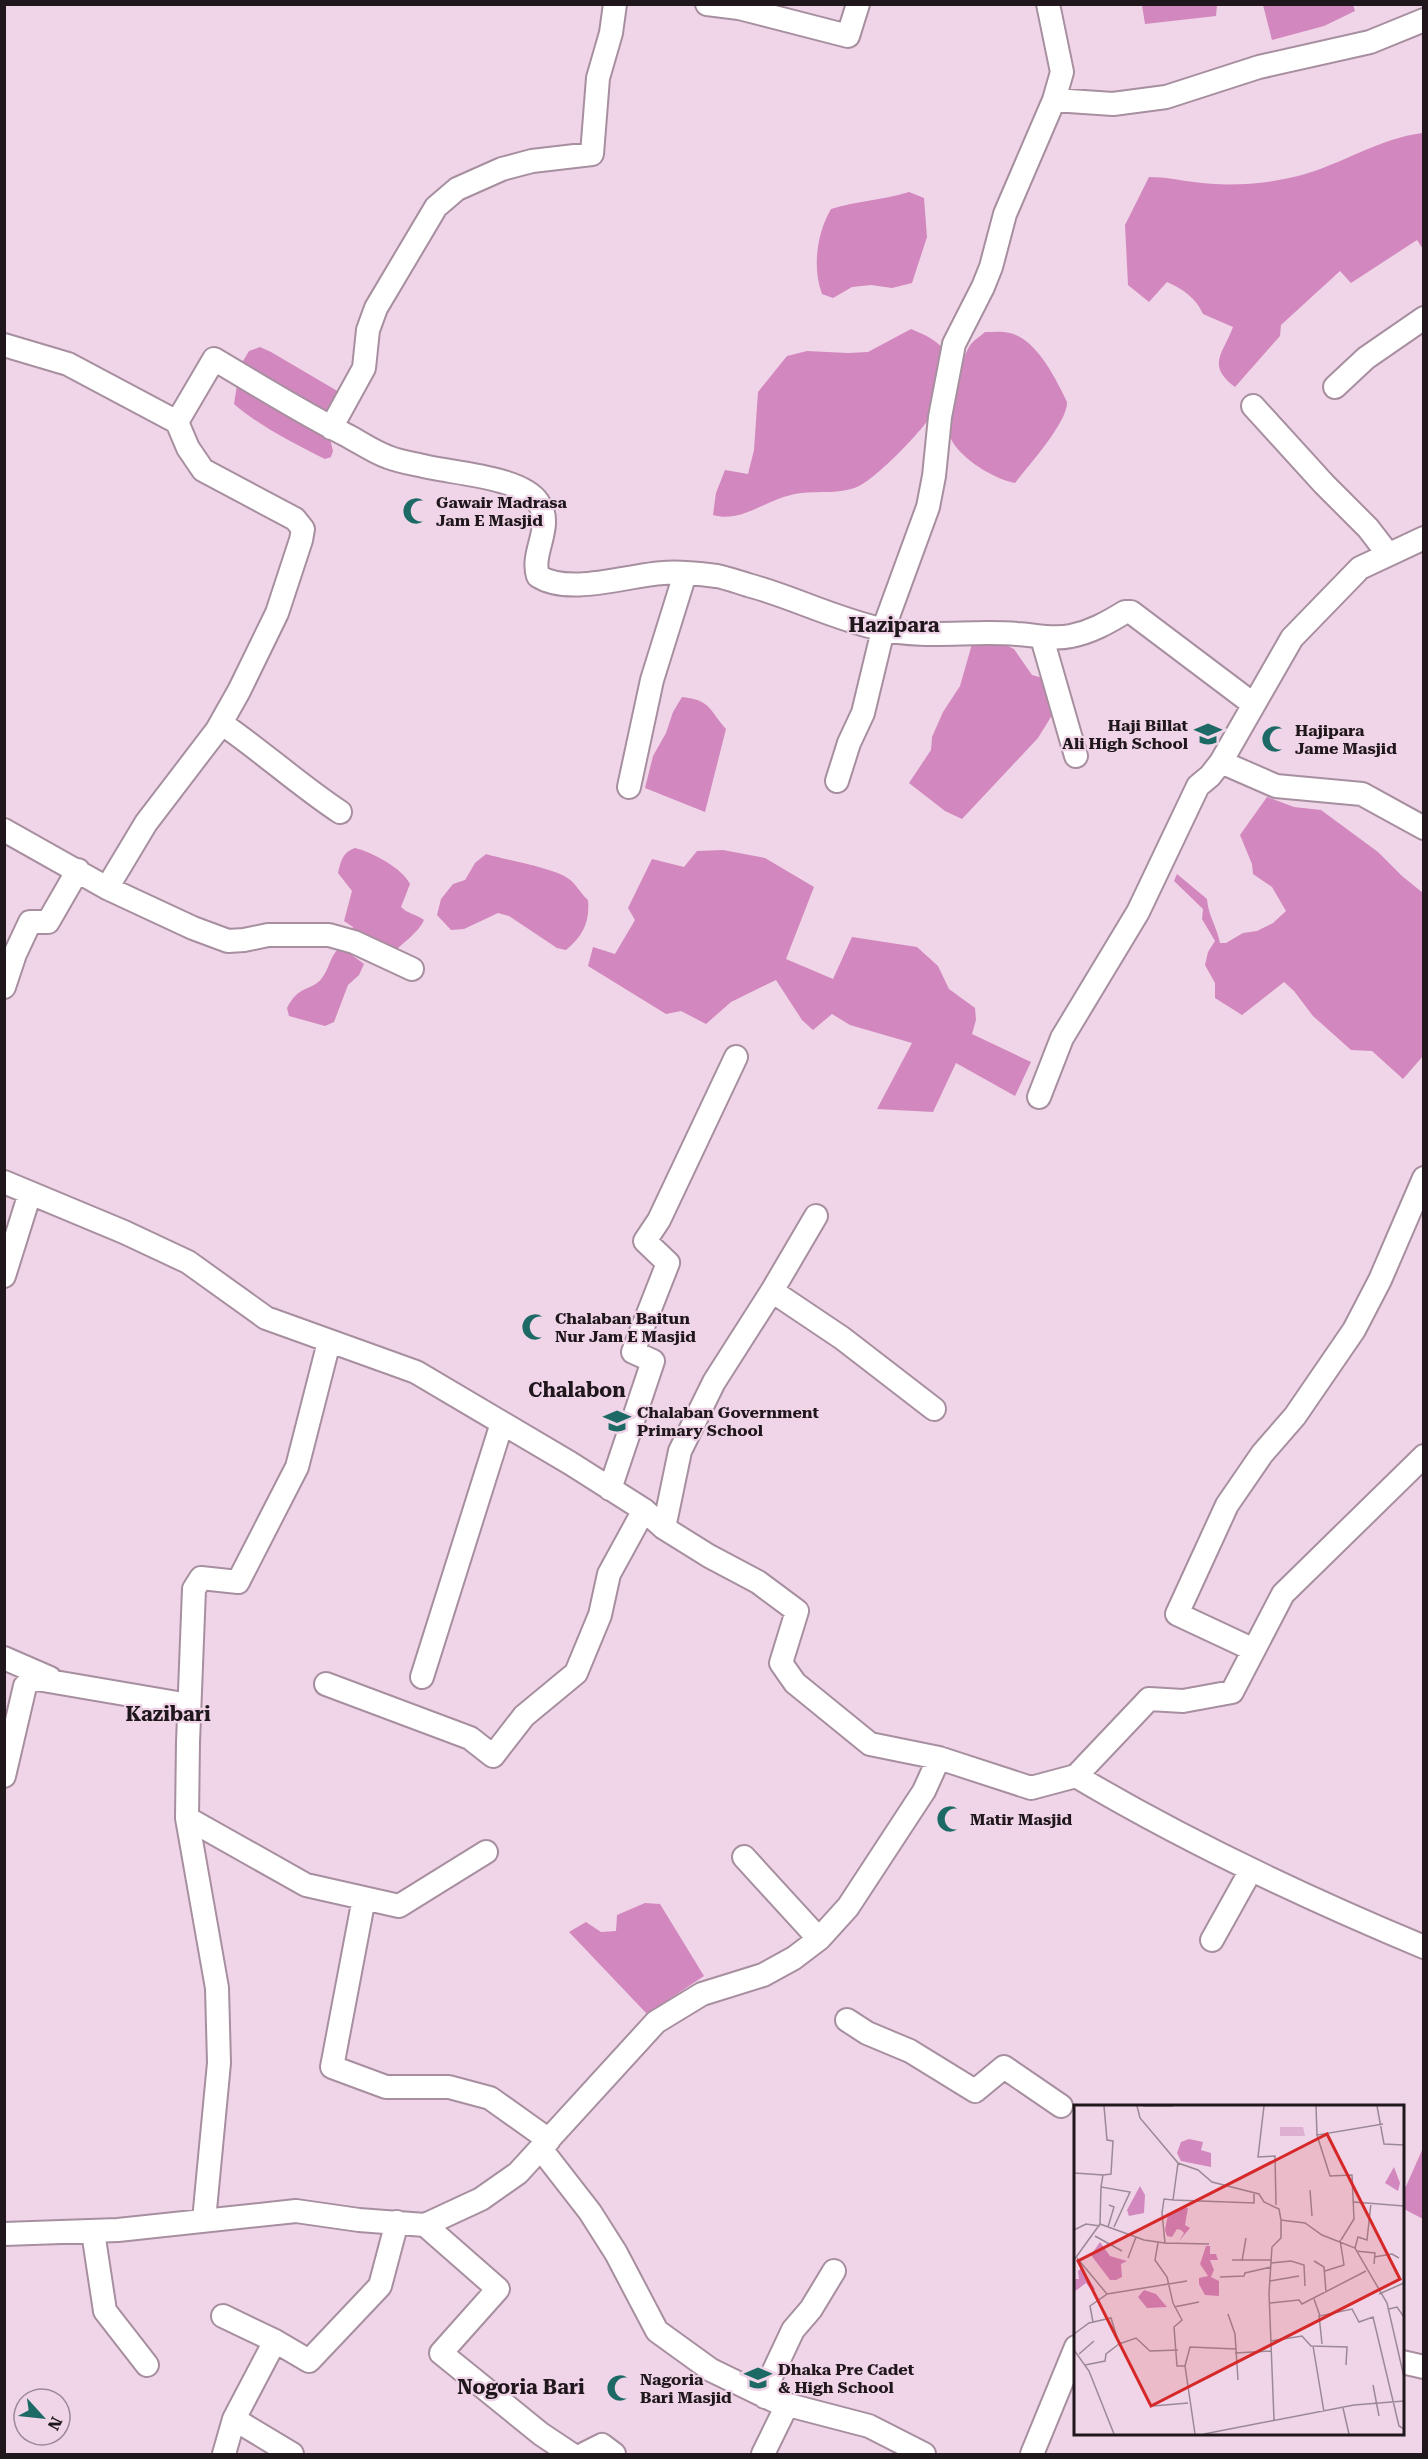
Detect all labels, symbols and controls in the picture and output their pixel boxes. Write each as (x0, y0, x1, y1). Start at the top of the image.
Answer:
place label: Gawair Madrasa Jam E Masjid (436, 493, 568, 530)
mosque icon: Gawair Madrasa Jam E Masjid (401, 496, 431, 526)
district label: Hazipara (849, 613, 940, 637)
place label: Haji Billat Ali High School (1062, 716, 1189, 753)
school or university icon: Haji Billat Ali High School (1193, 719, 1223, 749)
place label: Hajipara Jame Masjid (1295, 721, 1397, 758)
mosque icon: Hajipara Jame Masjid (1260, 724, 1290, 754)
place label: Chalaban Baitun Nur Jam E Masjid (555, 1309, 696, 1346)
mosque icon: Chalaban Baitun Nur Jam E Masjid (520, 1312, 550, 1342)
district label: Chalabon (528, 1378, 626, 1402)
place label: Chalaban Government Primary School (637, 1403, 820, 1440)
school or university icon: Chalaban Government Primary School (602, 1406, 632, 1436)
district label: Kazibari (125, 1702, 211, 1726)
mosque icon: Matir Masjid (935, 1804, 965, 1834)
place label: Matir Masjid (970, 1810, 1073, 1829)
inset map (1074, 2105, 1404, 2435)
place label: Dhaka Pre Cadet & High School (778, 2360, 915, 2397)
school or university icon: Dhaka Pre Cadet & High School (743, 2363, 773, 2393)
place label: Nagoria Bari Masjid (640, 2370, 732, 2407)
mosque icon: Nagoria Bari Masjid (605, 2373, 635, 2403)
district label: Nogoria Bari (457, 2375, 585, 2399)
north arrow (12, 2387, 72, 2447)
text: N (44, 2414, 66, 2433)

